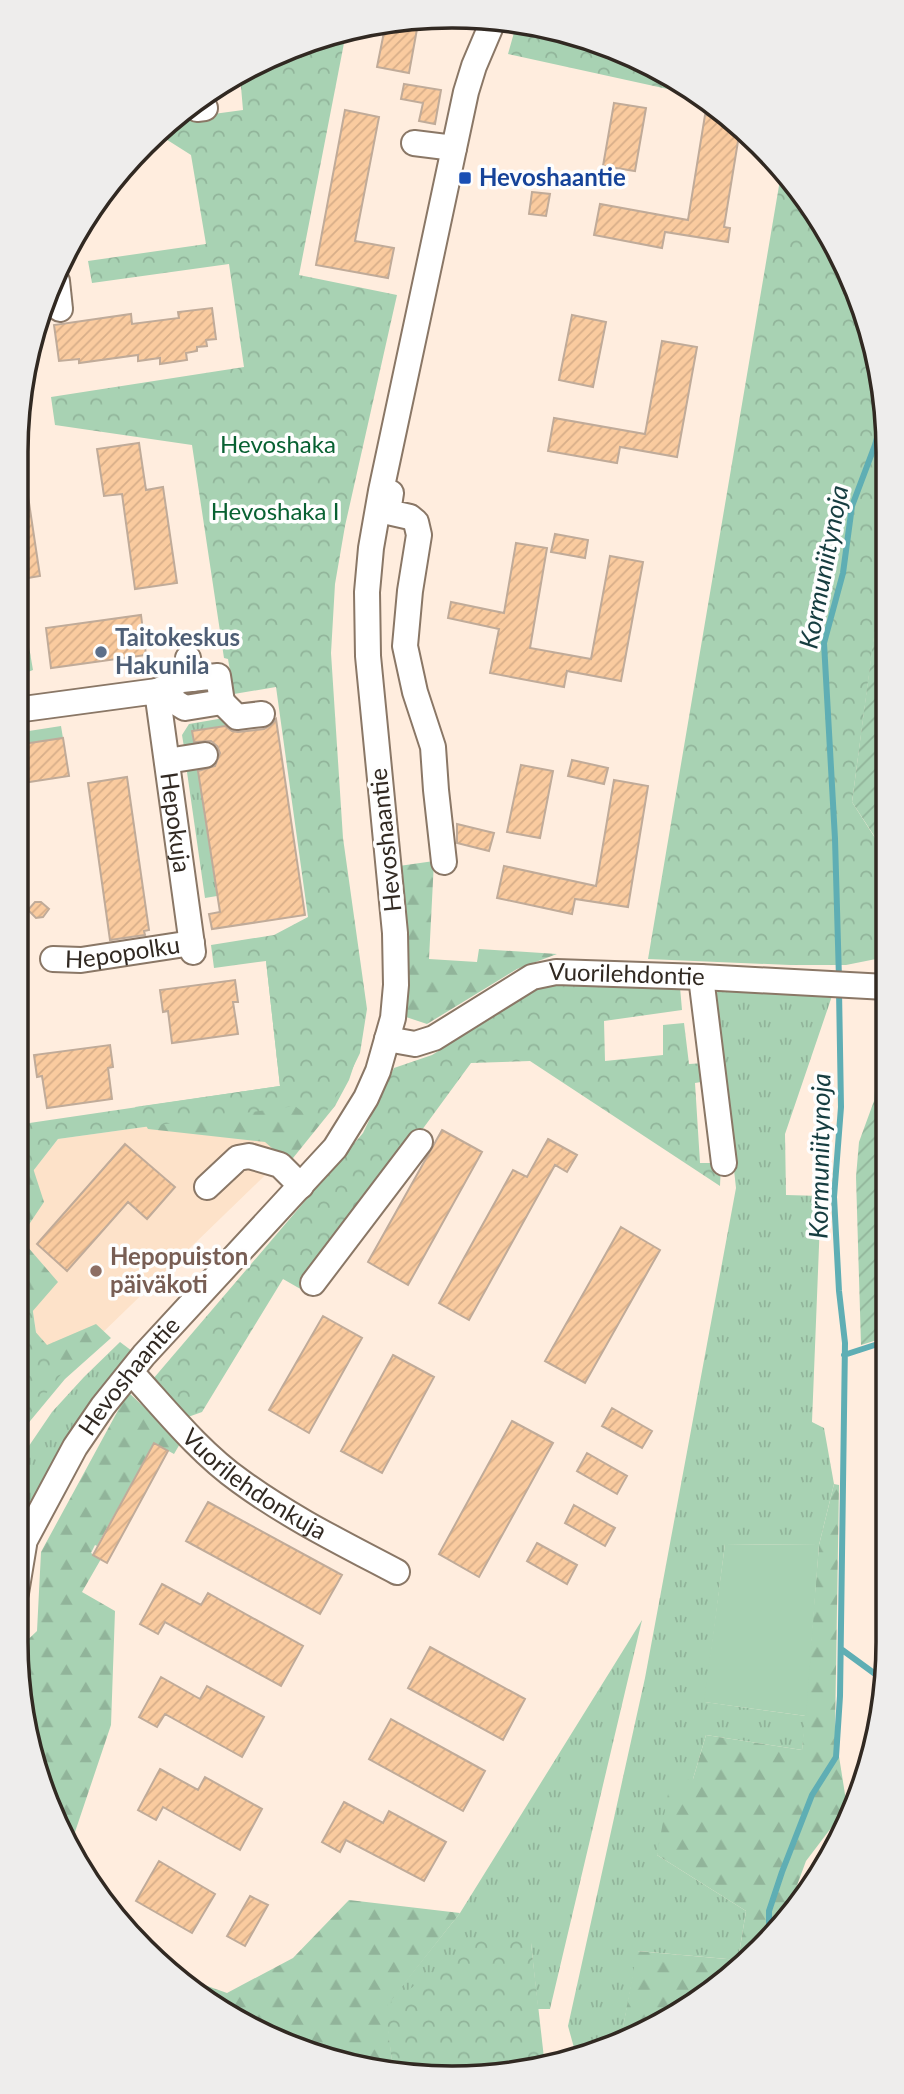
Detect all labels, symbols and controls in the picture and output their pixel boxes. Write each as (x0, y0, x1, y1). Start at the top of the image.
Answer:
place label: Hevoshaantie (479, 162, 626, 191)
marker: Hevoshaantie (457, 170, 473, 186)
park label: Hevoshaka (220, 429, 336, 458)
water label: Kormuniitynoja (792, 482, 855, 651)
park label: Hevoshaka I (211, 496, 339, 525)
place label: Taitokeskus Hakunila (115, 622, 240, 679)
marker: Taitokeskus Hakunila (93, 644, 109, 660)
street label: Hevoshaantie (363, 767, 406, 913)
street label: Hepokuja (155, 770, 198, 874)
street label: Hepopolku (65, 929, 182, 973)
street label: Vuorilehdontie (548, 956, 705, 990)
water label: Kormuniitynoja (802, 1073, 836, 1239)
place label: Hepopuiston päiväkoti (110, 1241, 248, 1298)
marker: Hepopuiston päiväkoti (88, 1263, 104, 1279)
street label: Hevoshaantie (71, 1310, 185, 1440)
street label: Vuorilehdonkuja (177, 1422, 332, 1545)

